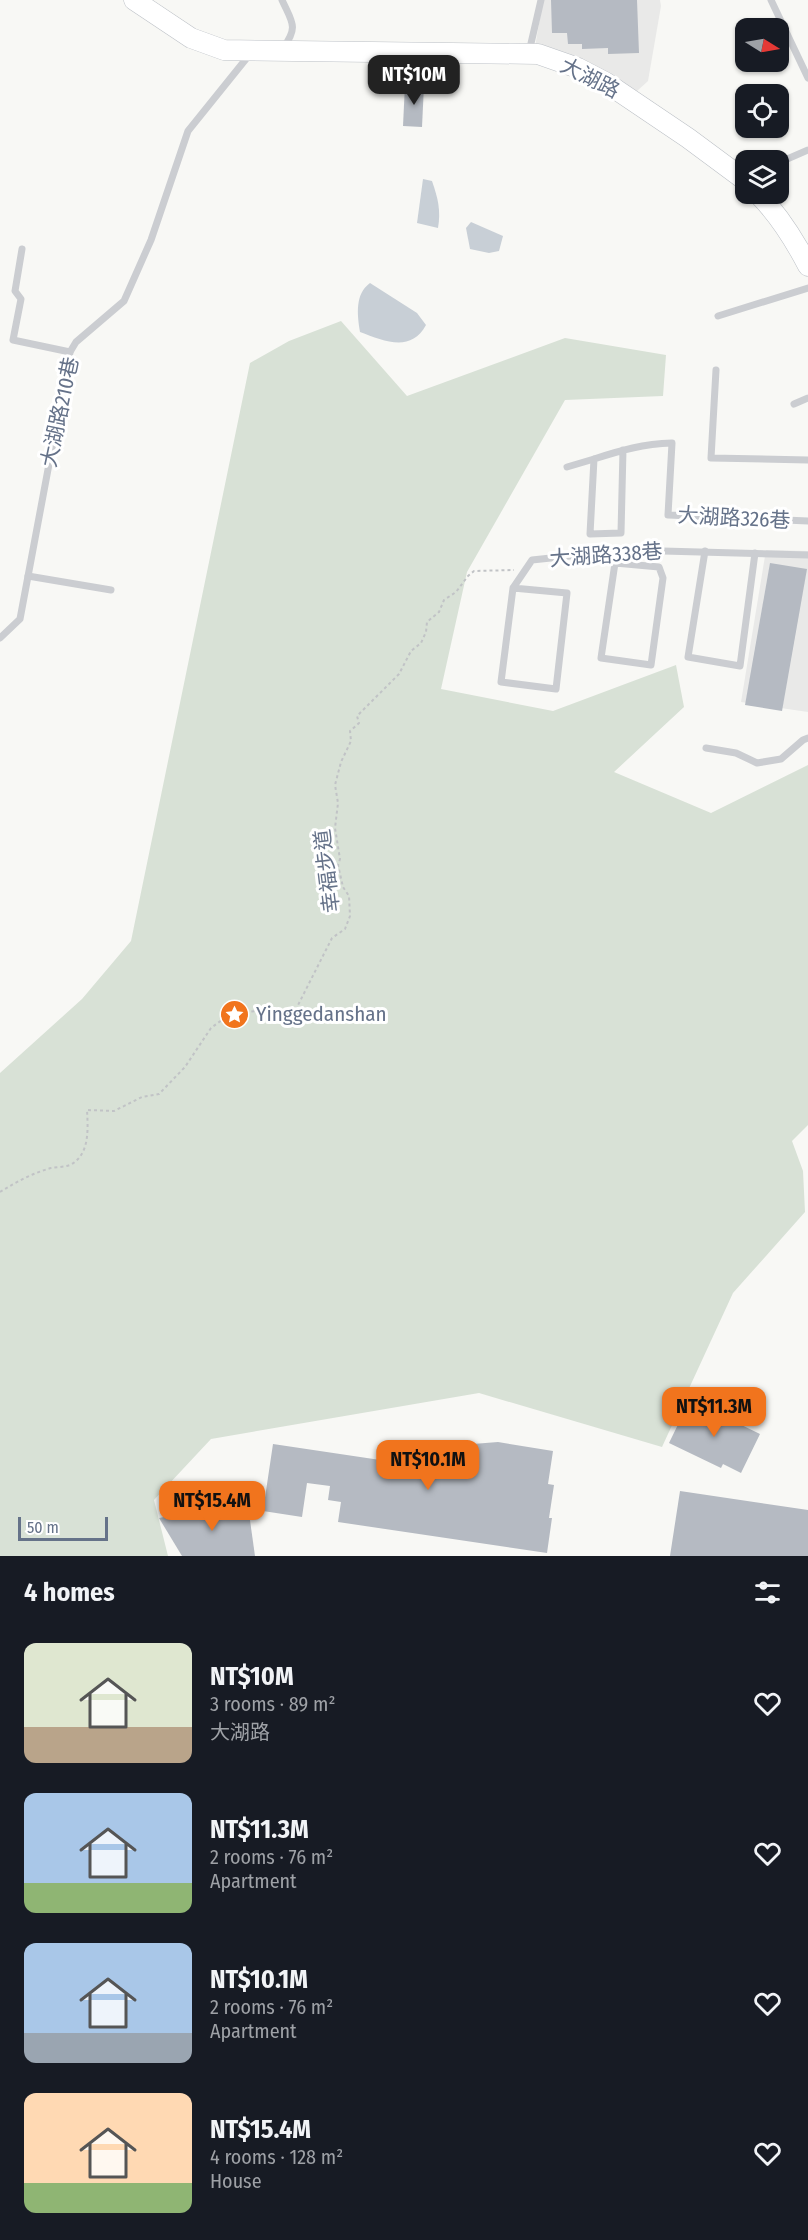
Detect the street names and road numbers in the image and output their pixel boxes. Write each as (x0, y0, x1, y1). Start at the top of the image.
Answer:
street label: 大湖路 (556, 52, 624, 104)
street label: 大湖路210巷 (36, 355, 84, 469)
street label: 大湖路326巷 (677, 502, 791, 534)
street label: 大湖路338巷 (549, 538, 663, 572)
street label: 幸福步道 (309, 828, 345, 914)

